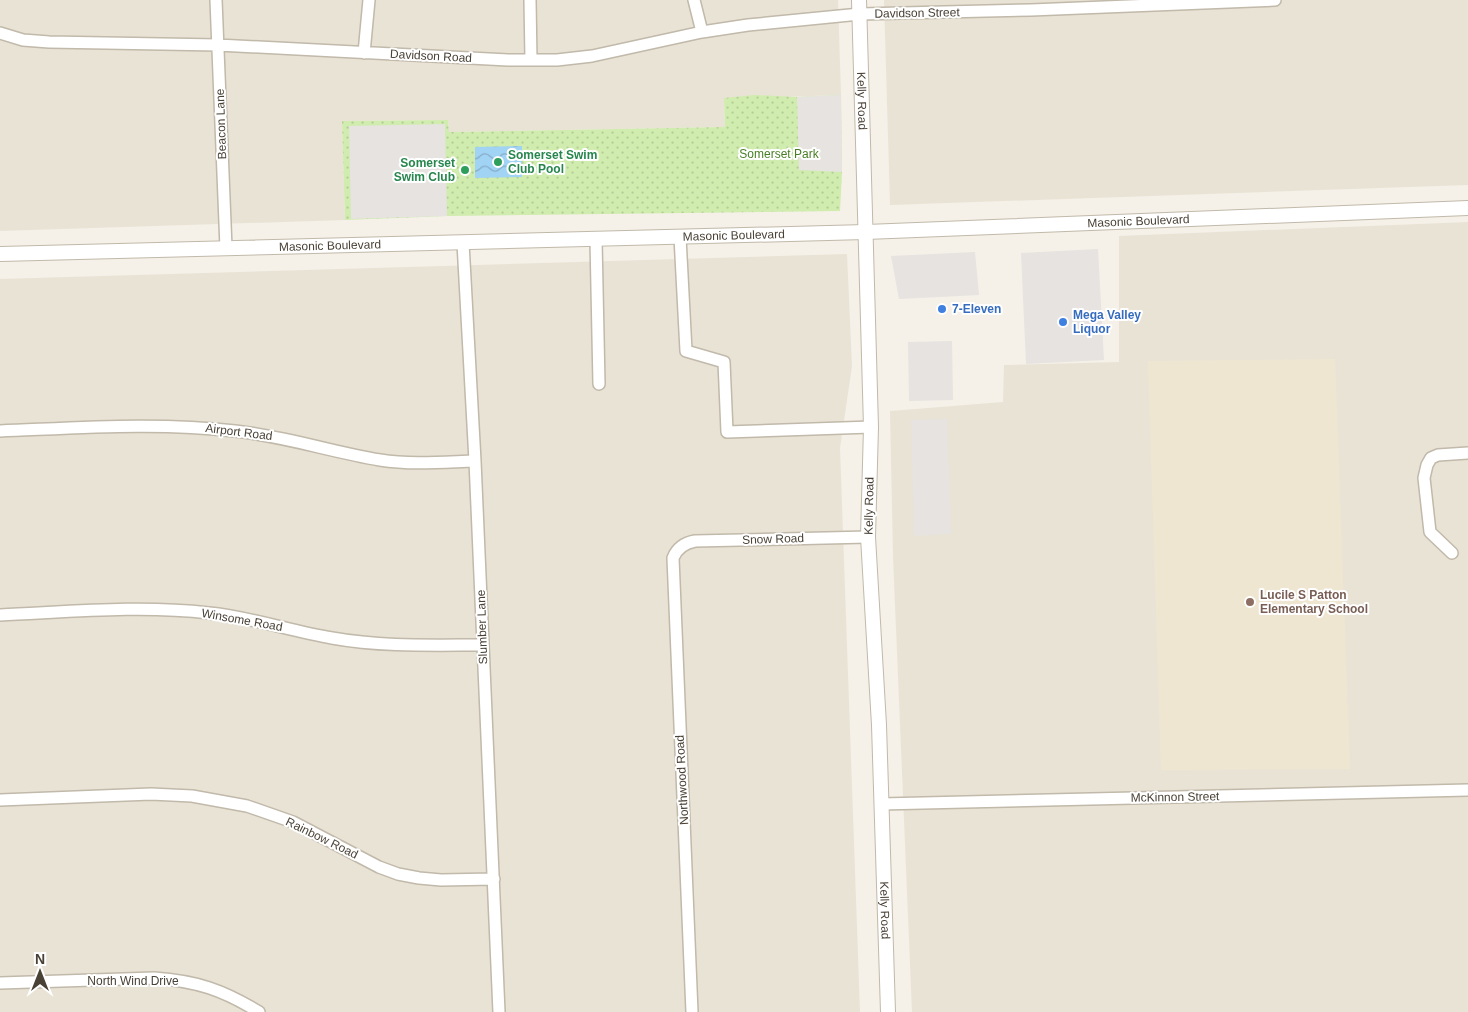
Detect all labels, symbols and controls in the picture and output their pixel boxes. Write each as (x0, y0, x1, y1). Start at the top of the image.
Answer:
street label: Davidson Street (874, 5, 960, 21)
street label: Davidson Road (390, 47, 472, 65)
street label: Kelly Road (854, 72, 870, 130)
street label: Beacon Lane (213, 88, 229, 160)
park label: Somerset Park (739, 147, 820, 161)
place label: Somerset Swim Club Pool (508, 148, 597, 176)
place label: Somerset Swim Club (394, 156, 455, 184)
marker: Somerset Swim Club Pool (492, 156, 504, 168)
marker: Somerset Swim Club (459, 164, 471, 176)
street label: Masonic Boulevard (1087, 212, 1190, 230)
street label: Masonic Boulevard (683, 227, 785, 244)
street label: Masonic Boulevard (279, 237, 381, 254)
place label: 7-Eleven (952, 302, 1001, 316)
marker: 7-Eleven (936, 303, 948, 315)
place label: Mega Valley Liquor (1073, 308, 1141, 336)
marker: Mega Valley Liquor (1057, 316, 1069, 328)
street label: Airport Road (205, 421, 273, 443)
street label: Kelly Road (861, 477, 877, 535)
street label: Snow Road (742, 531, 804, 547)
place label: Lucile S Patton Elementary School (1260, 588, 1368, 616)
street label: Slumber Lane (474, 589, 490, 665)
marker: Lucile S Patton Elementary School (1244, 596, 1256, 608)
street label: Winsome Road (200, 606, 284, 634)
street label: Northwood Road (673, 735, 691, 825)
street label: McKinnon Street (1131, 789, 1220, 805)
street label: Rainbow Road (284, 814, 360, 862)
street label: Kelly Road (877, 881, 893, 940)
north arrow (15, 947, 65, 997)
text: N (35, 951, 45, 967)
street label: North Wind Drive (87, 974, 179, 988)

